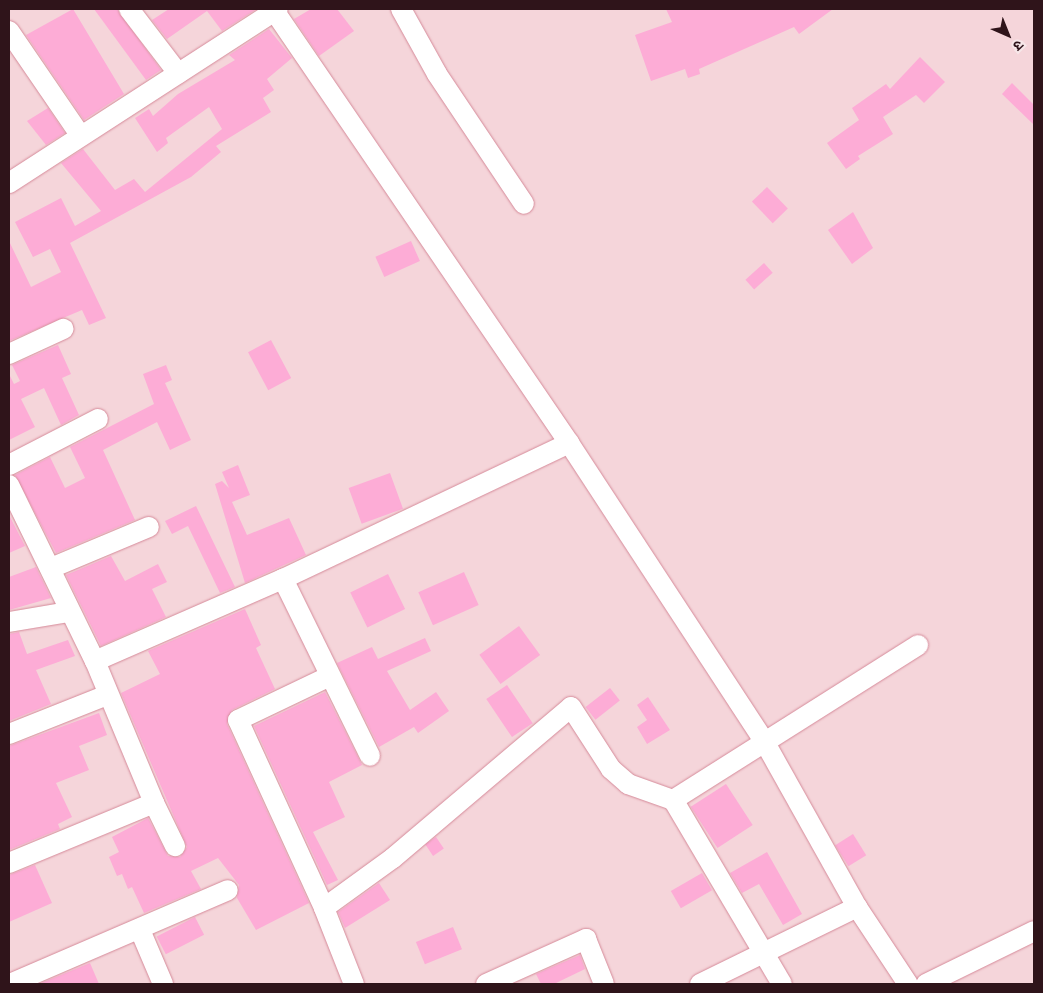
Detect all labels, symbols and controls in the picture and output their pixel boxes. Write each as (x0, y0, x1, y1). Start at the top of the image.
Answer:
north arrow (983, 10, 1033, 60)
text: उ (1010, 37, 1027, 54)

